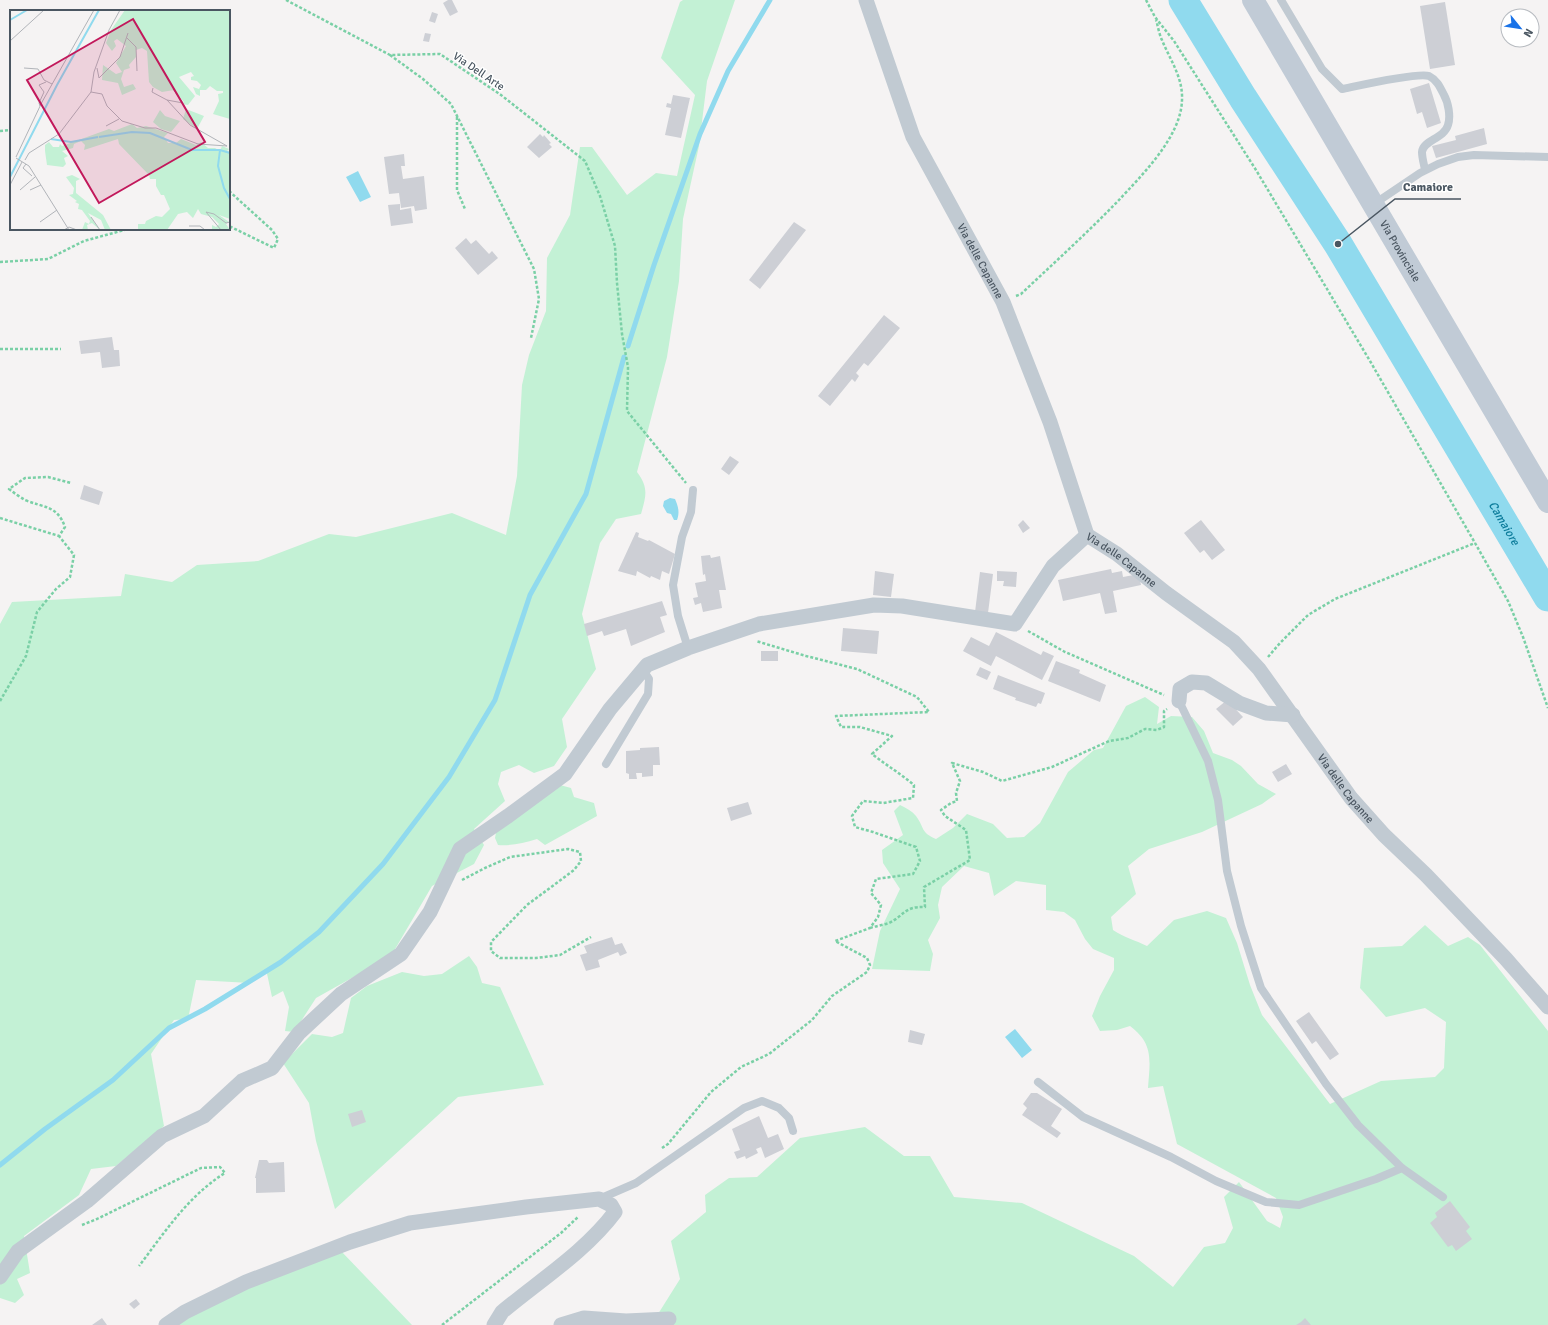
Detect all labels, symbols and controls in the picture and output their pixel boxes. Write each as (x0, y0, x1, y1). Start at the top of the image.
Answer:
north arrow (1500, 8, 1540, 48)
inset map (10, 10, 230, 230)
text: N (1521, 26, 1536, 39)
street label: Via Dell Arte (451, 50, 507, 93)
callout: Camaiore (1395, 175, 1461, 199)
text: Camaiore (1403, 180, 1453, 195)
street label: Via Provinciale (1377, 218, 1423, 284)
street label: Via delle Capanne (954, 221, 1006, 301)
water label: Camaiore (1485, 499, 1523, 549)
street label: Via delle Capanne (1084, 530, 1159, 590)
street label: Via delle Capanne (1315, 752, 1376, 826)

